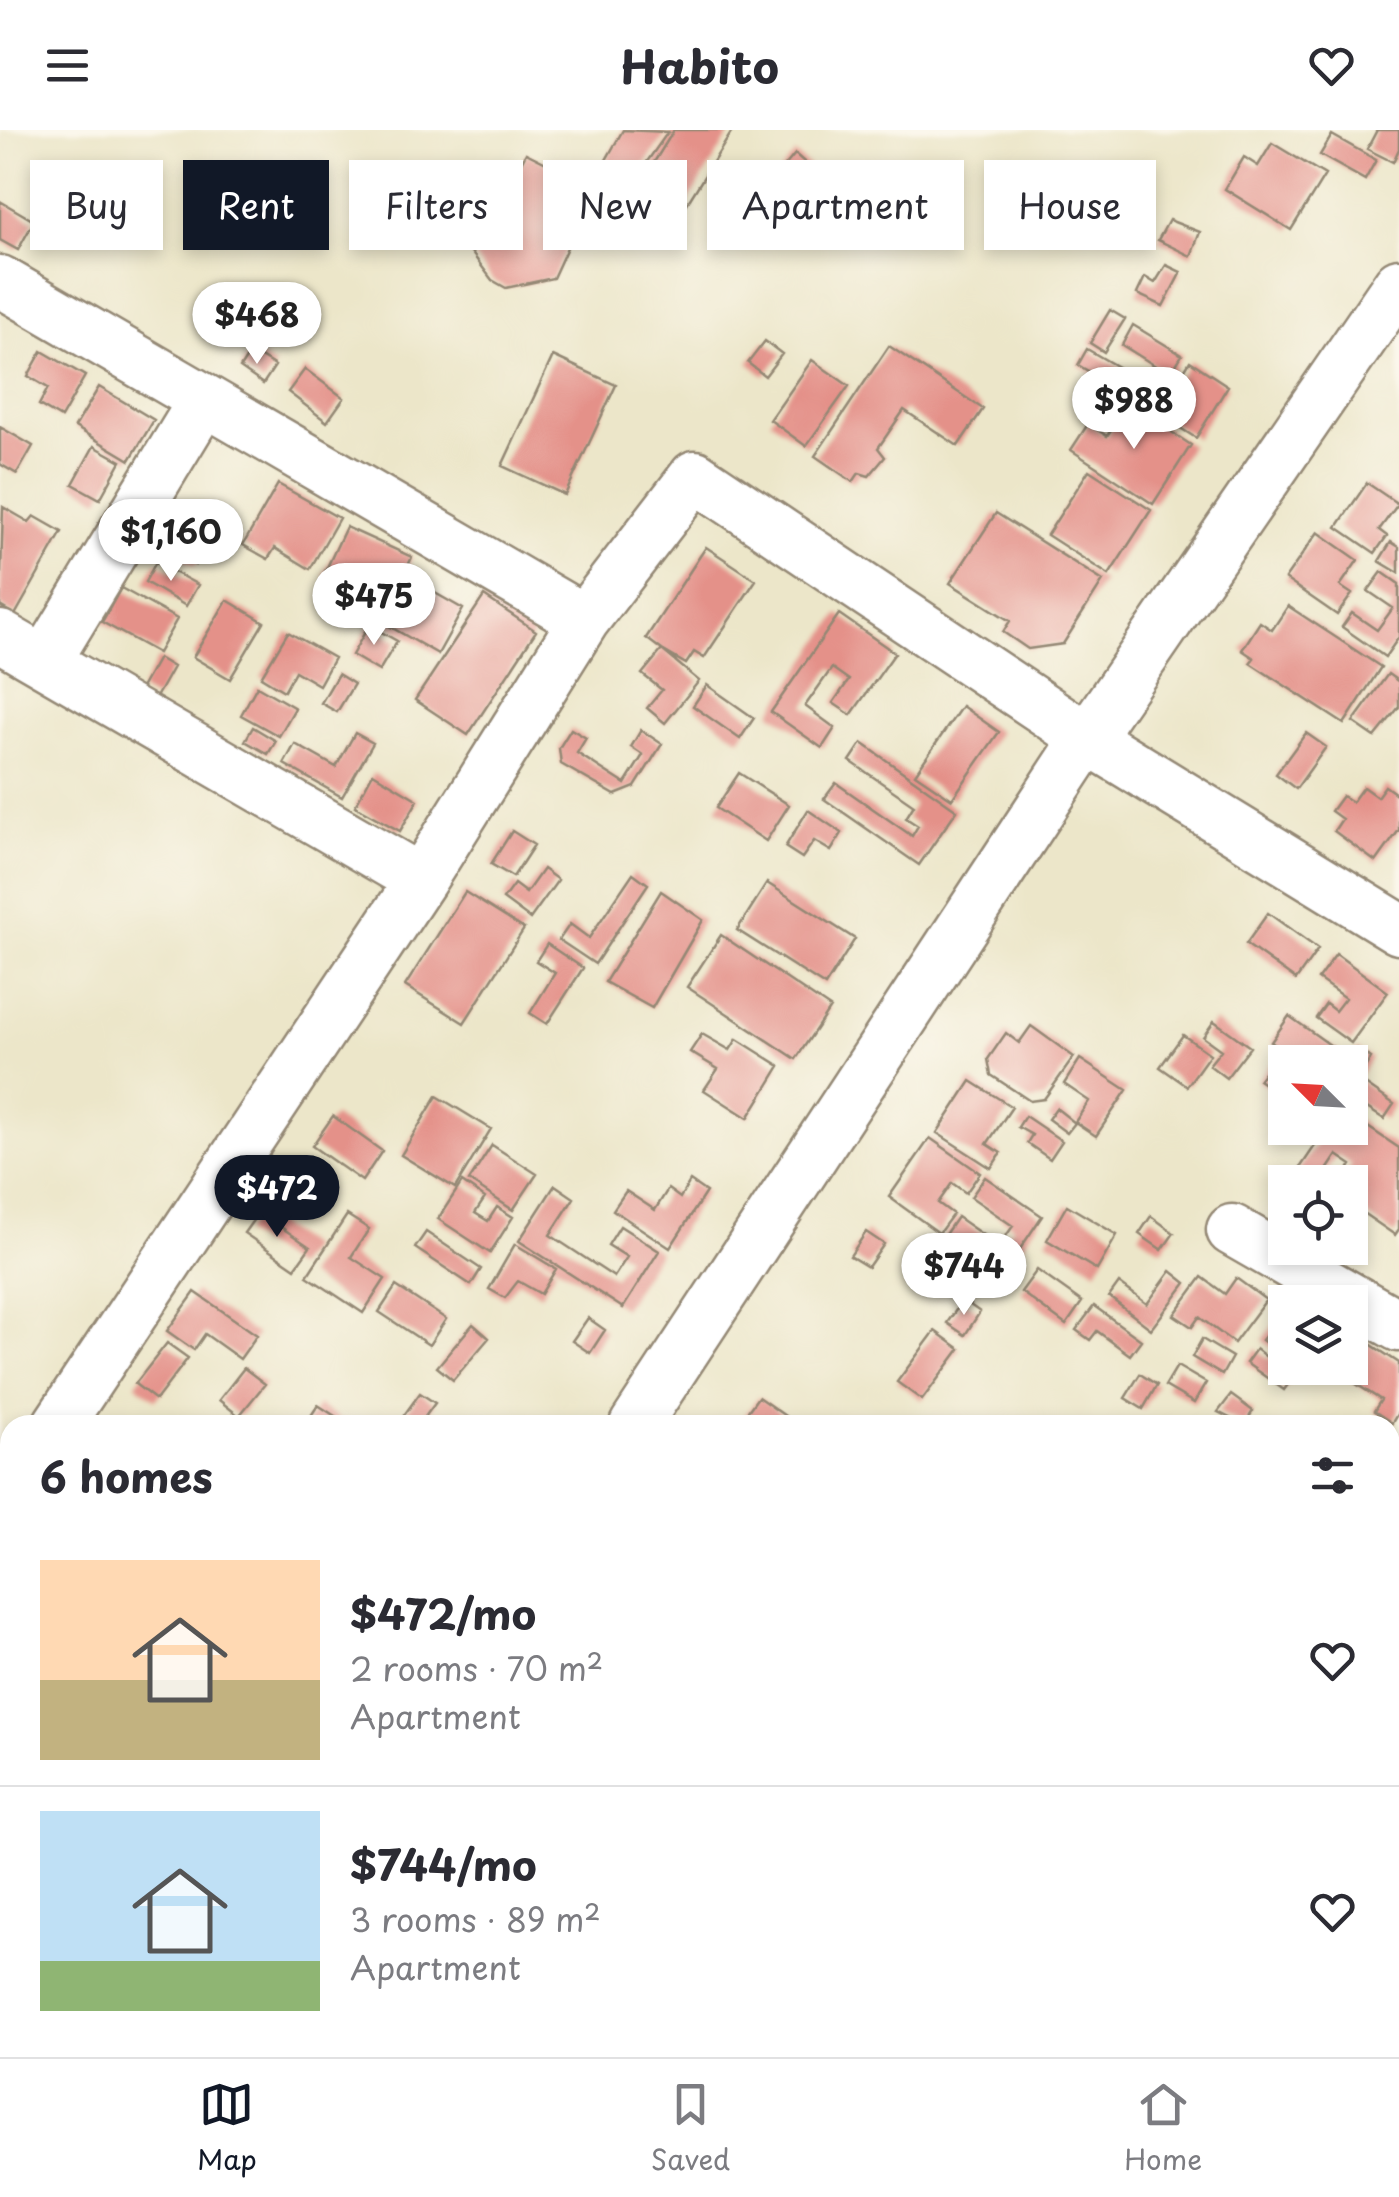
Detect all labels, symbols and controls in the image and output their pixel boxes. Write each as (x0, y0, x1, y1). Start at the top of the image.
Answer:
text: Habito (620, 31, 779, 99)
icon: menu (40, 38, 95, 93)
icon: heart (1304, 38, 1359, 93)
chip: Buy (30, 160, 163, 250)
chip: Rent (183, 160, 329, 250)
chip: Filters (349, 160, 523, 250)
chip: New (543, 160, 687, 250)
chip: Apartment (707, 160, 964, 250)
chip: House (984, 160, 1156, 250)
pin: $468 (198, 282, 316, 367)
text: $468 (214, 290, 300, 338)
pin: $988 (1075, 367, 1193, 452)
text: $988 (1094, 375, 1174, 423)
pin: $1,160 (90, 499, 252, 584)
text: $1,160 (120, 507, 222, 555)
pin: $475 (315, 563, 433, 648)
text: $475 (334, 571, 414, 619)
north arrow (1268, 1045, 1368, 1145)
map controls (1268, 1045, 1368, 1385)
pin: $472 (218, 1155, 336, 1240)
text: $472 (236, 1163, 318, 1211)
button: locate (1268, 1165, 1368, 1265)
pin: $744 (905, 1233, 1023, 1318)
text: $744 (923, 1241, 1005, 1289)
button: layers (1268, 1285, 1368, 1385)
text: 6 homes (40, 1444, 213, 1507)
icon: filters (1305, 1448, 1360, 1503)
text: $472/mo (350, 1581, 536, 1644)
icon: home (120, 1600, 240, 1720)
icon: heart (1305, 1633, 1360, 1688)
text: 2 rooms · 70 m² (350, 1644, 603, 1692)
text: Apartment (350, 1692, 521, 1740)
text: $744/mo (350, 1832, 537, 1895)
icon: home (120, 1851, 240, 1971)
icon: heart (1305, 1884, 1360, 1939)
text: 3 rooms · 89 m² (350, 1895, 601, 1943)
text: Apartment (350, 1943, 521, 1991)
tab: Map (197, 2077, 257, 2180)
tab: Saved (651, 2077, 730, 2180)
tab: Home (1124, 2077, 1202, 2180)

